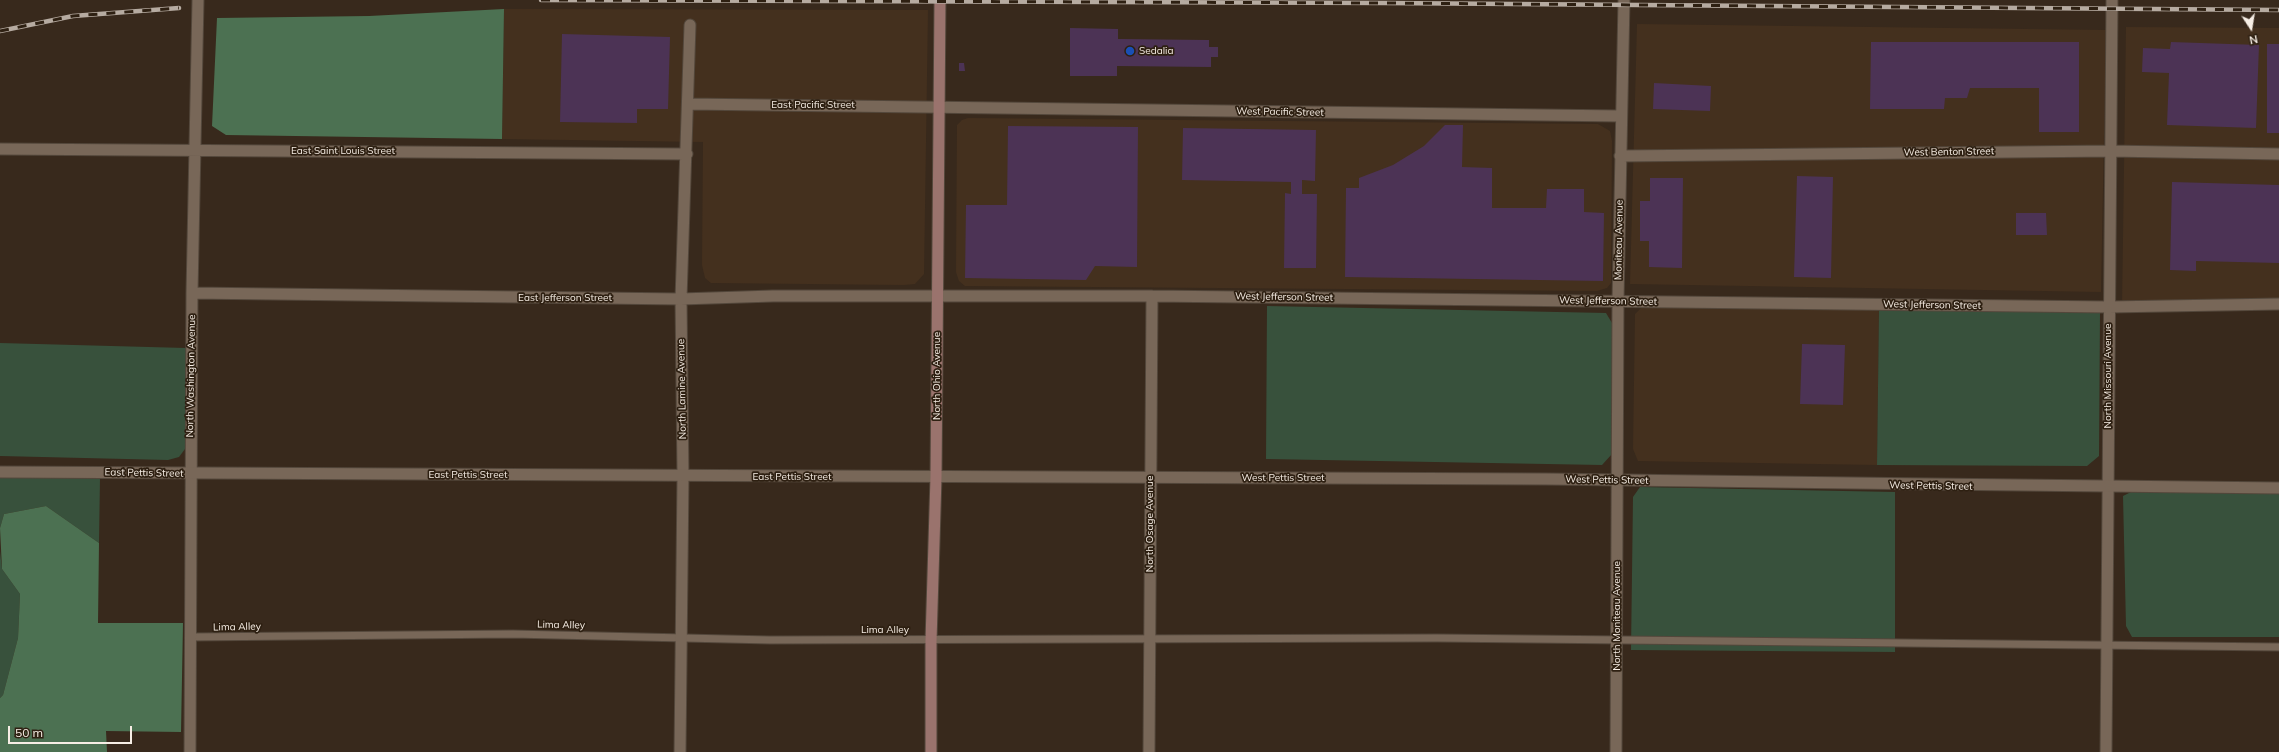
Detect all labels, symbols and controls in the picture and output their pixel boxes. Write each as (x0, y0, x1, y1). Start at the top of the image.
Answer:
north arrow (2231, 8, 2271, 48)
text: N (2248, 32, 2259, 47)
marker: Sedalia (1124, 45, 1136, 57)
place label: Sedalia (1139, 45, 1173, 57)
street label: East Pacific Street (771, 99, 855, 111)
street label: West Pacific Street (1236, 105, 1324, 119)
street label: East Saint Louis Street (291, 145, 395, 157)
street label: West Benton Street (1904, 145, 1994, 159)
street label: Moniteau Avenue (1612, 200, 1626, 280)
street label: West Jefferson Street (1235, 290, 1333, 304)
street label: East Jefferson Street (518, 292, 612, 304)
street label: West Jefferson Street (1559, 294, 1657, 308)
street label: West Jefferson Street (1883, 298, 1981, 312)
street label: North Washington Avenue (184, 314, 198, 438)
street label: North Missouri Avenue (2102, 324, 2114, 428)
street label: North Ohio Avenue (931, 332, 943, 420)
street label: North Lamine Avenue (675, 339, 689, 439)
street label: East Pettis Street (104, 466, 184, 480)
street label: East Pettis Street (428, 469, 508, 481)
street label: East Pettis Street (752, 471, 832, 483)
street label: West Pettis Street (1241, 472, 1325, 484)
street label: West Pettis Street (1565, 473, 1649, 487)
street label: North Osage Avenue (1144, 476, 1156, 572)
street label: West Pettis Street (1889, 479, 1973, 493)
street label: North Moniteau Avenue (1611, 561, 1623, 671)
street label: Lima Alley (537, 619, 585, 631)
street label: Lima Alley (213, 621, 261, 633)
street label: Lima Alley (861, 624, 909, 636)
scale bar (10, 718, 134, 744)
text: 50 m (15, 725, 43, 740)

